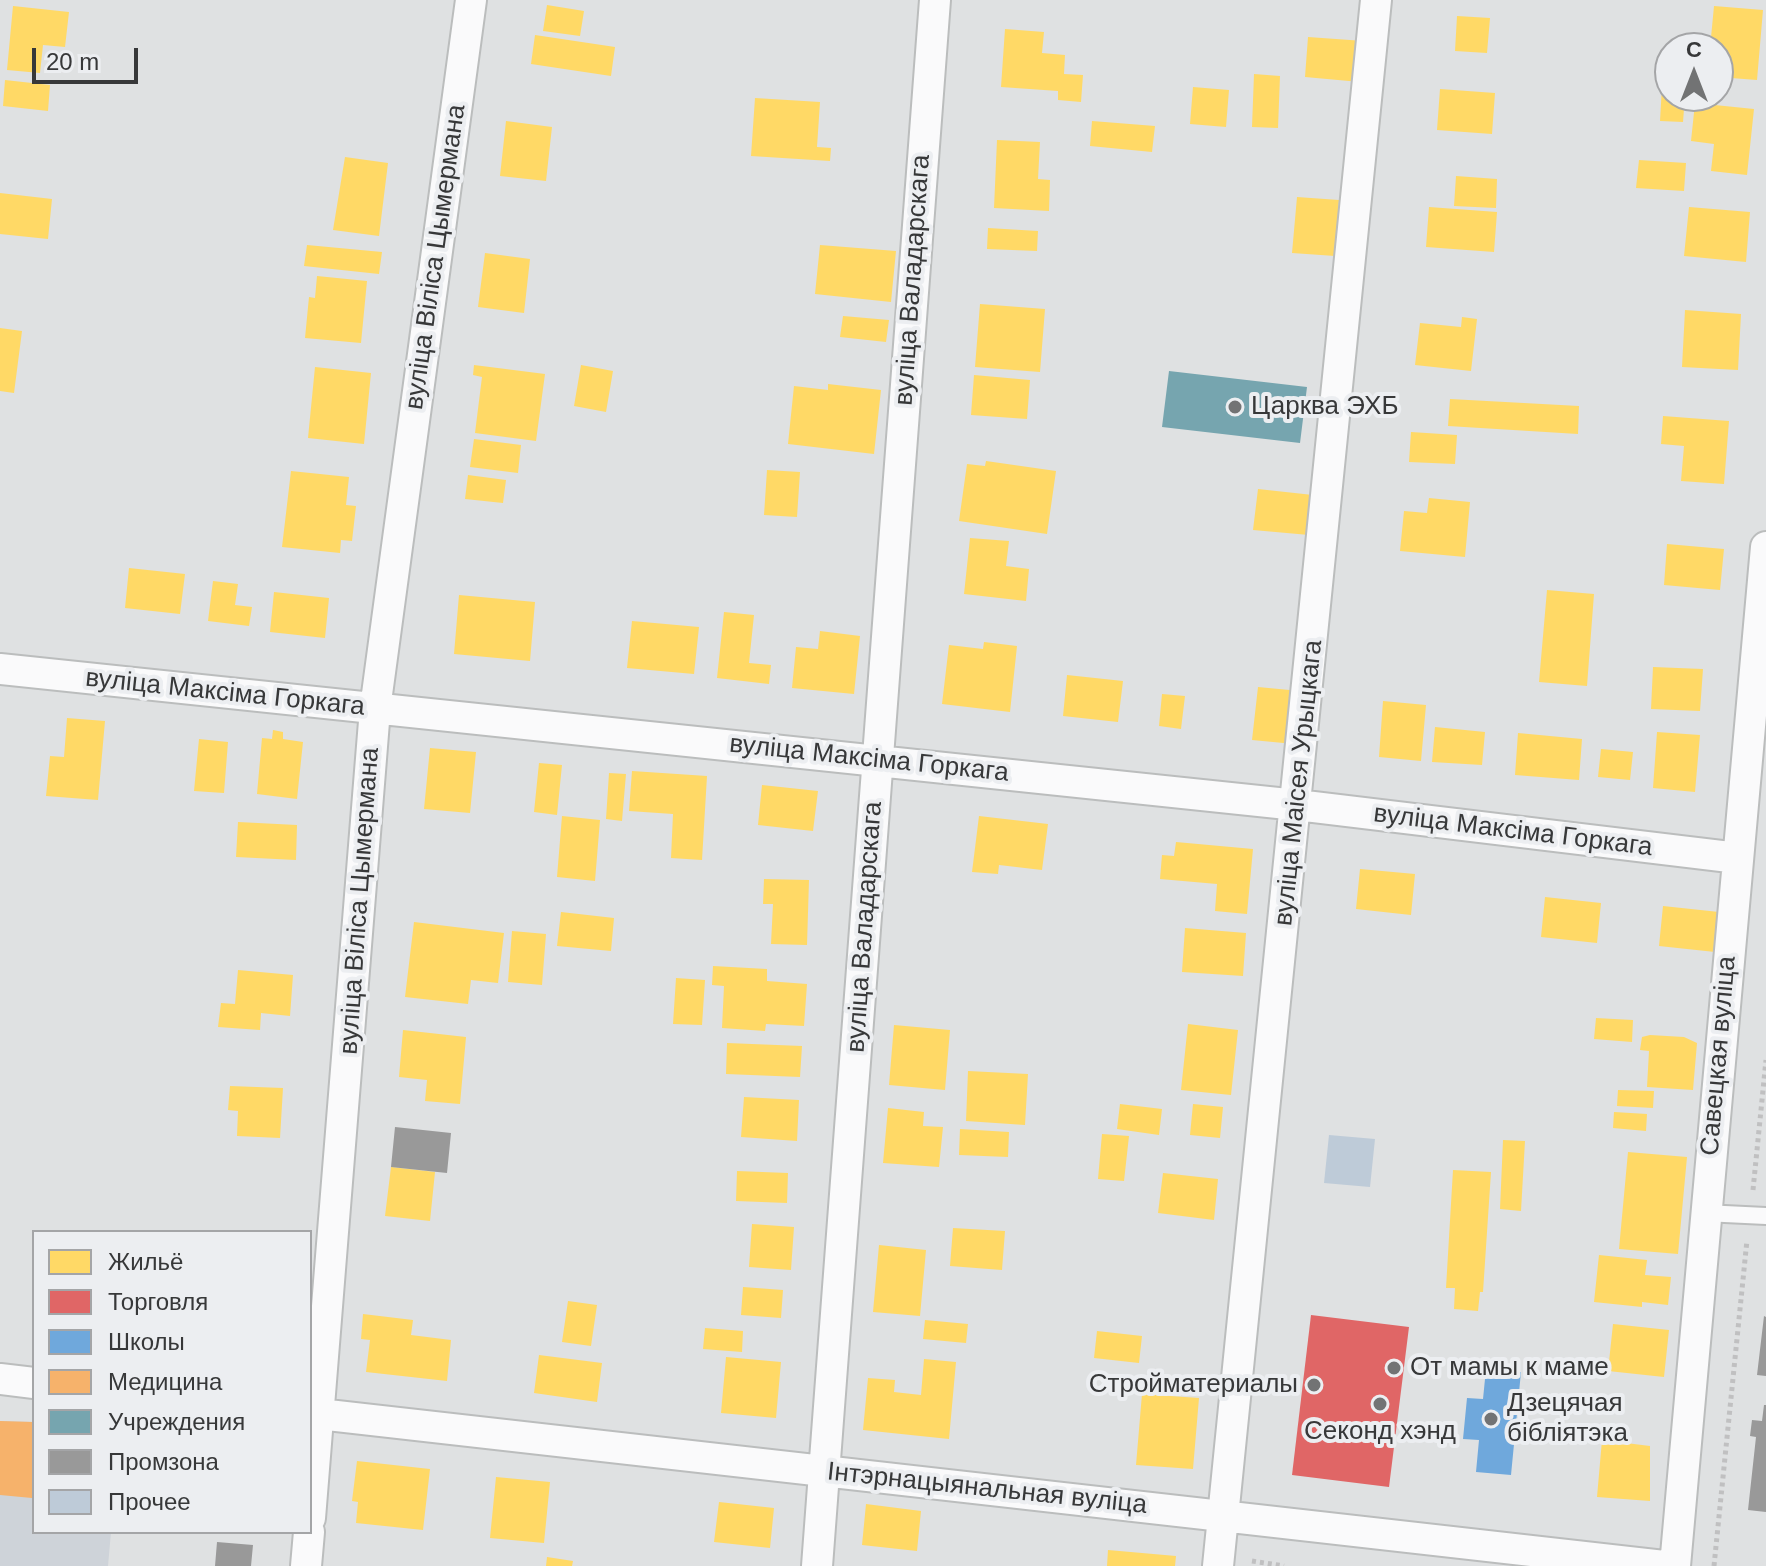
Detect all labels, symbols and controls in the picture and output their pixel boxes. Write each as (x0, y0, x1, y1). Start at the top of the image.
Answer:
scale bar (36, 32, 142, 82)
north arrow (1654, 32, 1734, 112)
text: С (1686, 37, 1702, 62)
text: 20 m (46, 48, 99, 75)
street label: вуліца Віліса Цымермана (399, 102, 473, 412)
street label: вуліца Валадарскага (889, 153, 937, 407)
place label: Царква ЭХБ (1251, 391, 1399, 423)
marker: Царква ЭХБ (1226, 398, 1244, 416)
street label: вуліца Маісея Урыцкага (1268, 639, 1330, 927)
street label: вуліца Максіма Горкага (84, 663, 366, 723)
street label: вуліца Максіма Горкага (728, 729, 1010, 789)
street label: вуліца Віліса Цымермана (334, 746, 386, 1056)
street label: вуліца Максіма Горкага (1372, 798, 1654, 864)
street label: вуліца Валадарскага (841, 800, 889, 1054)
street label: Савецкая вуліца (1695, 955, 1743, 1157)
legend (32, 1230, 312, 1534)
text: Жильё (108, 1248, 183, 1275)
text: Торговля (108, 1288, 208, 1315)
text: Школы (108, 1328, 185, 1355)
place label: От мамы к маме (1410, 1352, 1609, 1384)
marker: От мамы к маме (1385, 1359, 1403, 1377)
text: Медицина (108, 1368, 222, 1395)
place label: Стройматериалы (1089, 1369, 1298, 1401)
marker: Стройматериалы (1305, 1376, 1323, 1394)
place label: Дзецячая бібліятэка (1507, 1388, 1628, 1450)
marker: Секонд хэнд (1371, 1395, 1389, 1413)
text: Учреждения (108, 1408, 245, 1435)
marker: Дзецячая бібліятэка (1482, 1410, 1500, 1428)
place label: Секонд хэнд (1304, 1416, 1456, 1448)
text: Промзона (108, 1448, 219, 1475)
street label: Інтэрнацыянальная вуліца (826, 1457, 1148, 1521)
text: Прочее (108, 1488, 191, 1515)

